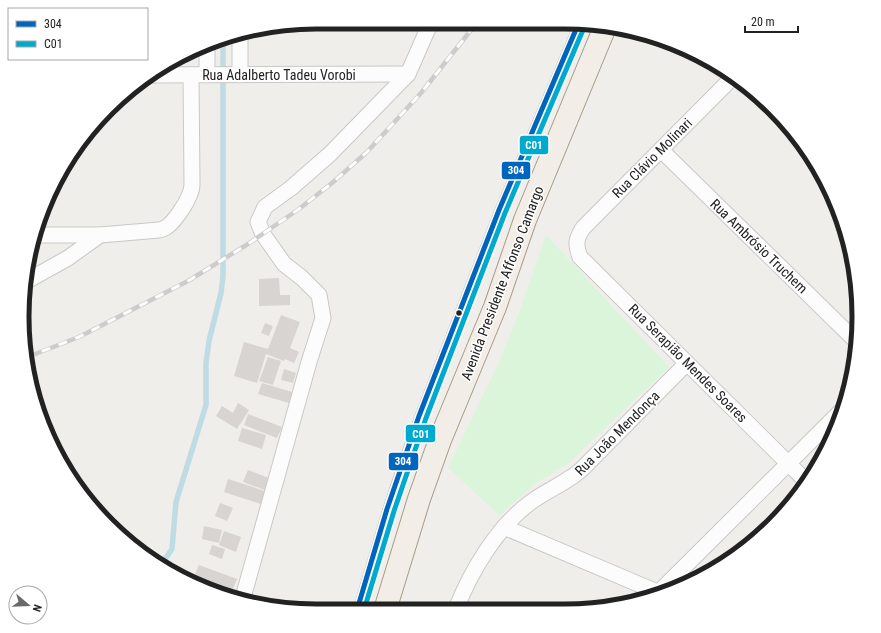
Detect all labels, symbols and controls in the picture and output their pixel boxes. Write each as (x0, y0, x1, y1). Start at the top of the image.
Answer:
legend (8, 8, 148, 60)
scale bar (745, 8, 798, 34)
text: 20 m (751, 15, 775, 29)
text: 304 (44, 17, 62, 31)
text: C01 (44, 37, 63, 51)
street label: Rua Adalberto Tadeu Vorobi (202, 67, 356, 83)
street label: Rua Clávio Molinari (609, 115, 695, 201)
line badge: C01 (519, 135, 549, 155)
text: C01 (525, 139, 543, 152)
line badge: 304 (501, 161, 531, 180)
text: 304 (508, 164, 525, 177)
street label: Avenida Presidente Affonso Camargo (458, 184, 546, 382)
street label: Rua Ambrósio Truchem (707, 196, 811, 296)
street label: Rua Serapião Mendes Soares (625, 300, 751, 426)
unlabelled marker (454, 308, 464, 318)
street label: Rua João Mendonça (571, 387, 663, 479)
line badge: C01 (405, 424, 436, 443)
text: C01 (412, 428, 430, 441)
line badge: 304 (388, 452, 419, 471)
text: 304 (395, 455, 412, 468)
north arrow (8, 585, 48, 625)
text: N (30, 603, 44, 614)

